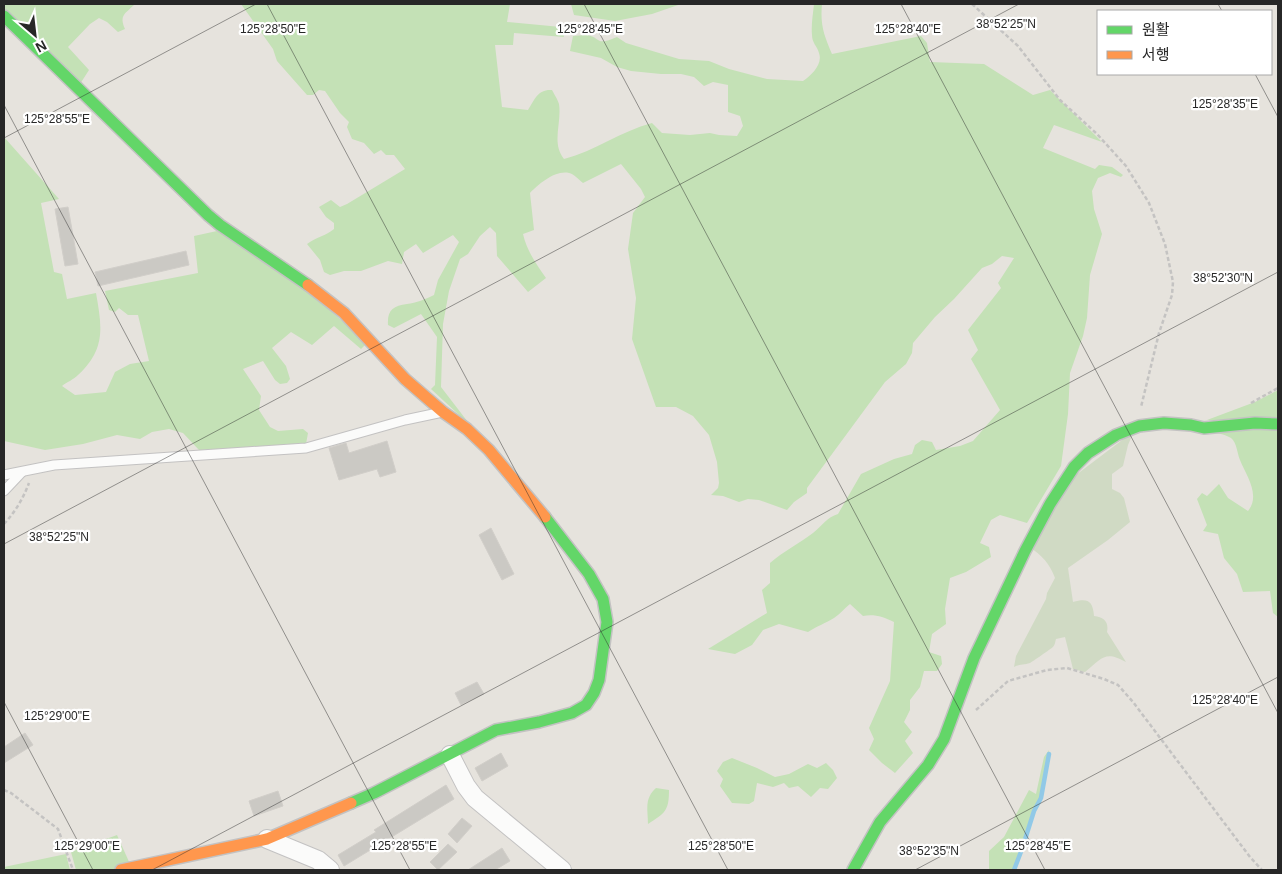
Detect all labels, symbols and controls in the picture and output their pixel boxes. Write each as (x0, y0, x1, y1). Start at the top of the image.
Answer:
north arrow (10, 10, 60, 60)
legend (1097, 10, 1272, 75)
text: 38°52'25"N (976, 17, 1036, 31)
text: 원활 (1142, 21, 1170, 38)
text: 125°28'50"E (240, 22, 306, 36)
text: 125°28'45"E (557, 22, 623, 36)
text: 125°28'40"E (875, 22, 941, 36)
text: N (33, 37, 49, 56)
text: 서행 (1142, 46, 1170, 63)
text: 125°28'35"E (1192, 97, 1258, 111)
text: 125°28'55"E (24, 112, 90, 126)
text: 38°52'30"N (1193, 271, 1253, 285)
text: 38°52'25"N (29, 530, 89, 544)
text: 125°28'40"E (1192, 693, 1258, 707)
text: 125°29'00"E (24, 709, 90, 723)
text: 125°29'00"E (54, 839, 120, 853)
text: 125°28'55"E (371, 839, 437, 853)
text: 125°28'50"E (688, 839, 754, 853)
text: 125°28'45"E (1005, 839, 1071, 853)
text: 38°52'35"N (899, 844, 959, 858)

